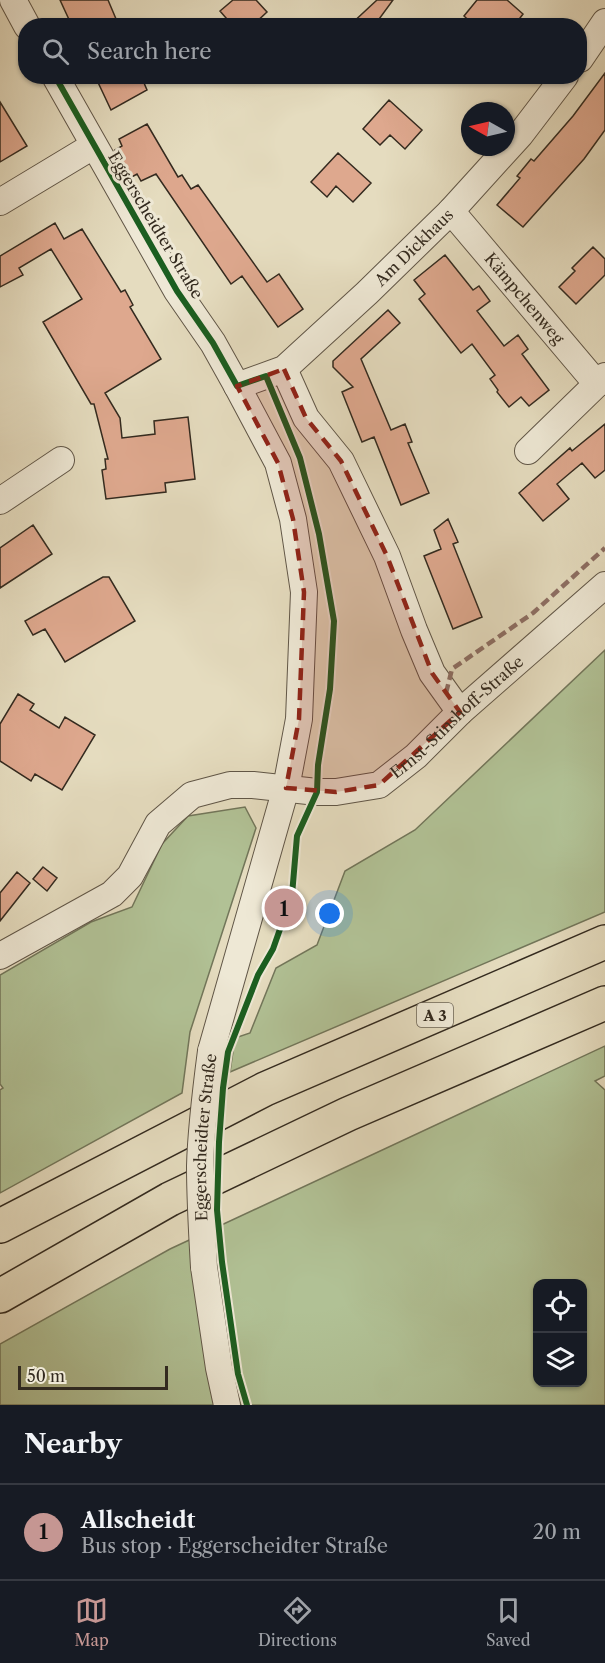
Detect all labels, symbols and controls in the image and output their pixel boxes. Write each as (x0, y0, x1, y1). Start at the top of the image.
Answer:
search box (18, 18, 587, 84)
icon: search (39, 35, 72, 68)
text: Search here (87, 38, 212, 65)
north arrow (461, 102, 515, 156)
street label: Eggerscheidter Straße (104, 148, 208, 302)
street label: Am Dickhaus (370, 205, 457, 291)
street label: Kämpchenweg (480, 249, 569, 348)
street label: Ernst-Stinshoff-Straße (386, 651, 527, 782)
pin: 1 (264, 886, 304, 930)
your location (315, 899, 344, 928)
road number: A 3 (417, 1003, 453, 1027)
street label: Eggerscheidter Straße (190, 1052, 221, 1222)
map controls (533, 1279, 587, 1387)
button: locate (533, 1279, 587, 1333)
button: layers (533, 1333, 587, 1387)
scale bar (18, 1363, 168, 1390)
text: 50 m (27, 1366, 65, 1386)
text: Nearby (24, 1428, 122, 1460)
text: Allscheidt (81, 1507, 195, 1534)
text: 1 (39, 1520, 48, 1544)
text: 20 m (533, 1520, 581, 1544)
text: Bus stop · Eggerscheidter Straße (81, 1534, 388, 1558)
tab: Map (75, 1594, 109, 1650)
tab: Directions (258, 1594, 337, 1650)
tab: Saved (486, 1594, 530, 1650)

